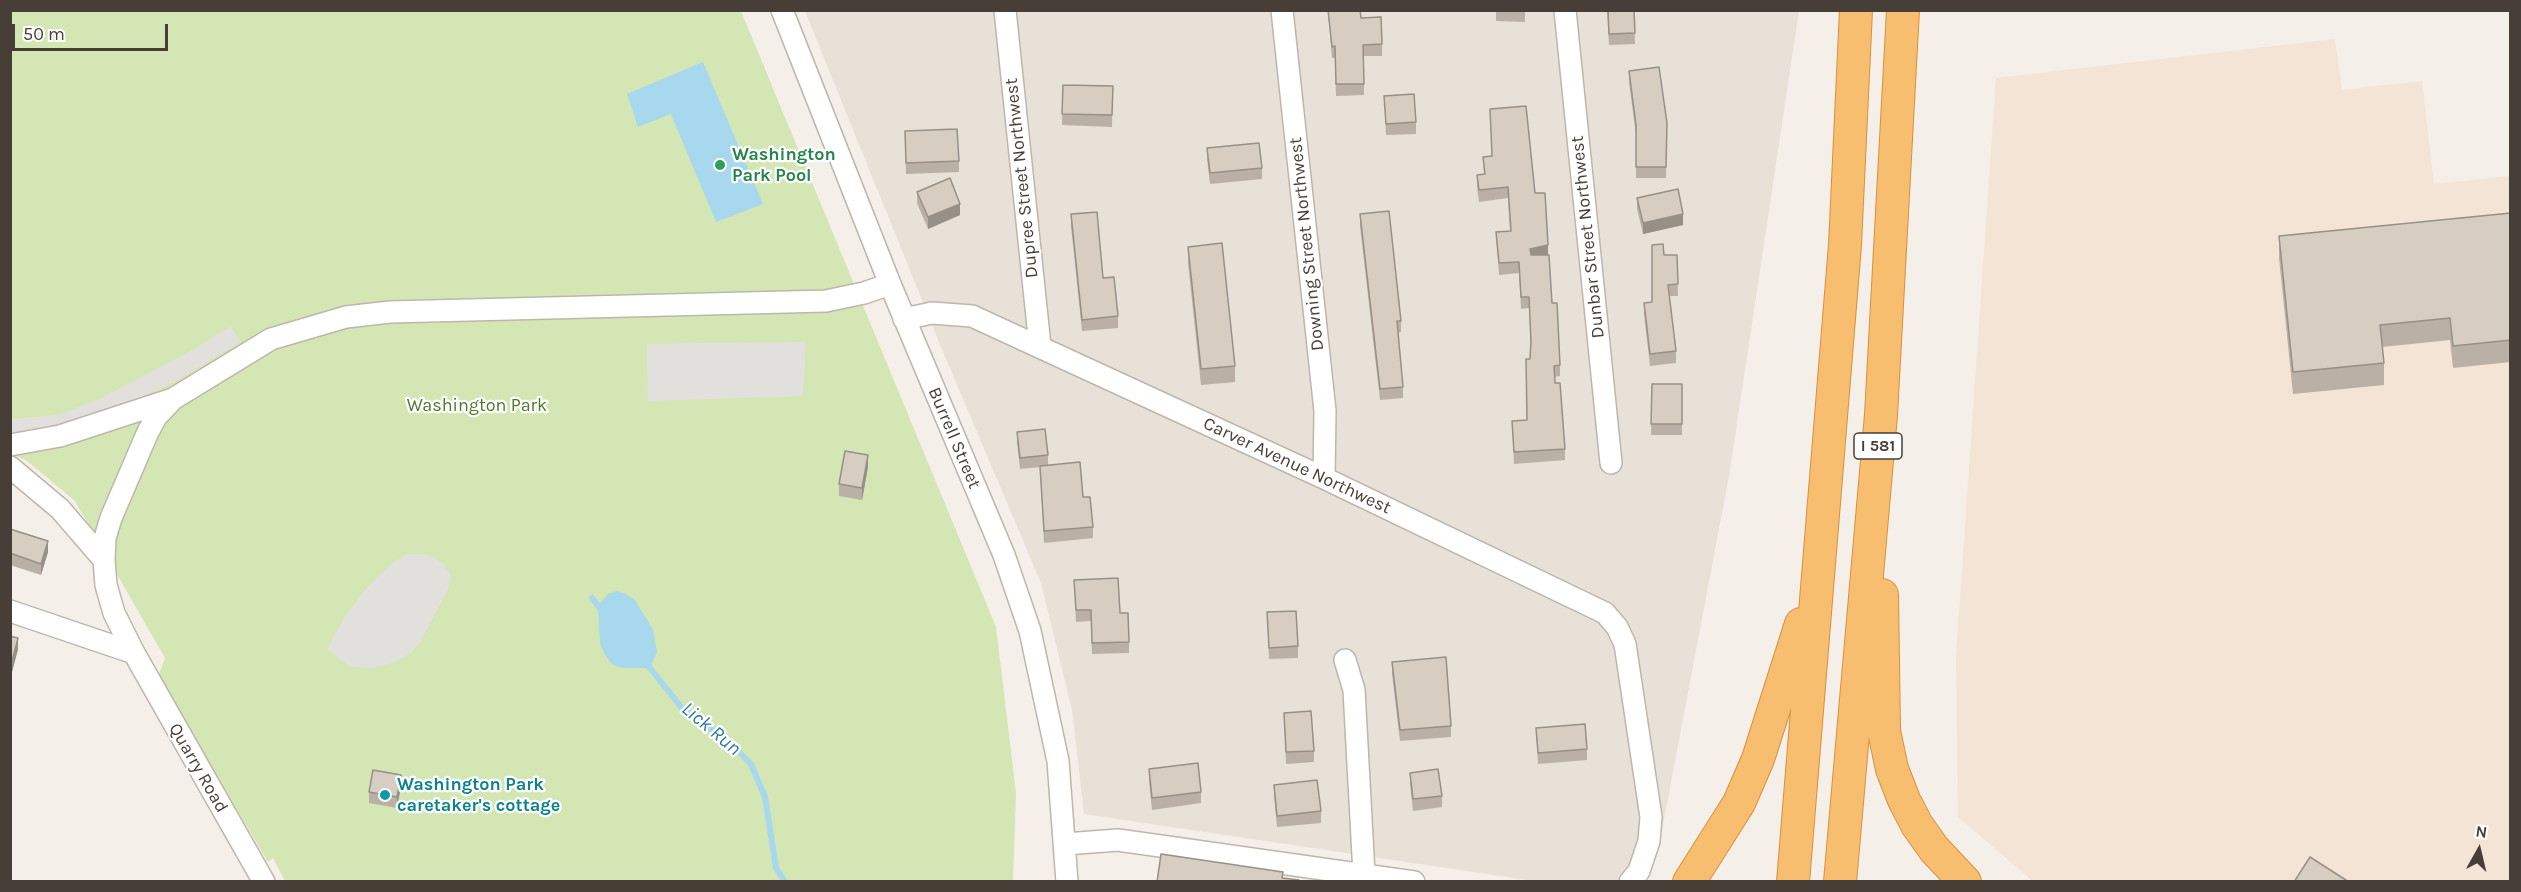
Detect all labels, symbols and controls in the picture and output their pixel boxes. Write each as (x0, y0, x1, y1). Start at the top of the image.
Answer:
scale bar (15, 12, 171, 50)
text: 50 m (23, 23, 65, 45)
street label: Dupree Street Northwest (1001, 77, 1043, 279)
street label: Dunbar Street Northwest (1567, 135, 1609, 339)
street label: Downing Street Northwest (1285, 136, 1329, 352)
place label: Washington Park Pool (732, 144, 836, 186)
marker: Washington Park Pool (713, 158, 727, 172)
street label: Burrell Street (923, 384, 985, 492)
park label: Washington Park (407, 395, 547, 417)
street label: Carver Avenue Northwest (1200, 413, 1394, 519)
road number: I 581 (1854, 433, 1902, 459)
water label: Lick Run (676, 697, 746, 761)
street label: Quarry Road (164, 719, 232, 817)
place label: Washington Park caretaker's cottage (397, 774, 560, 816)
marker: Washington Park caretaker's cottage (378, 788, 392, 802)
north arrow (2449, 820, 2509, 880)
text: N (2475, 821, 2489, 842)

